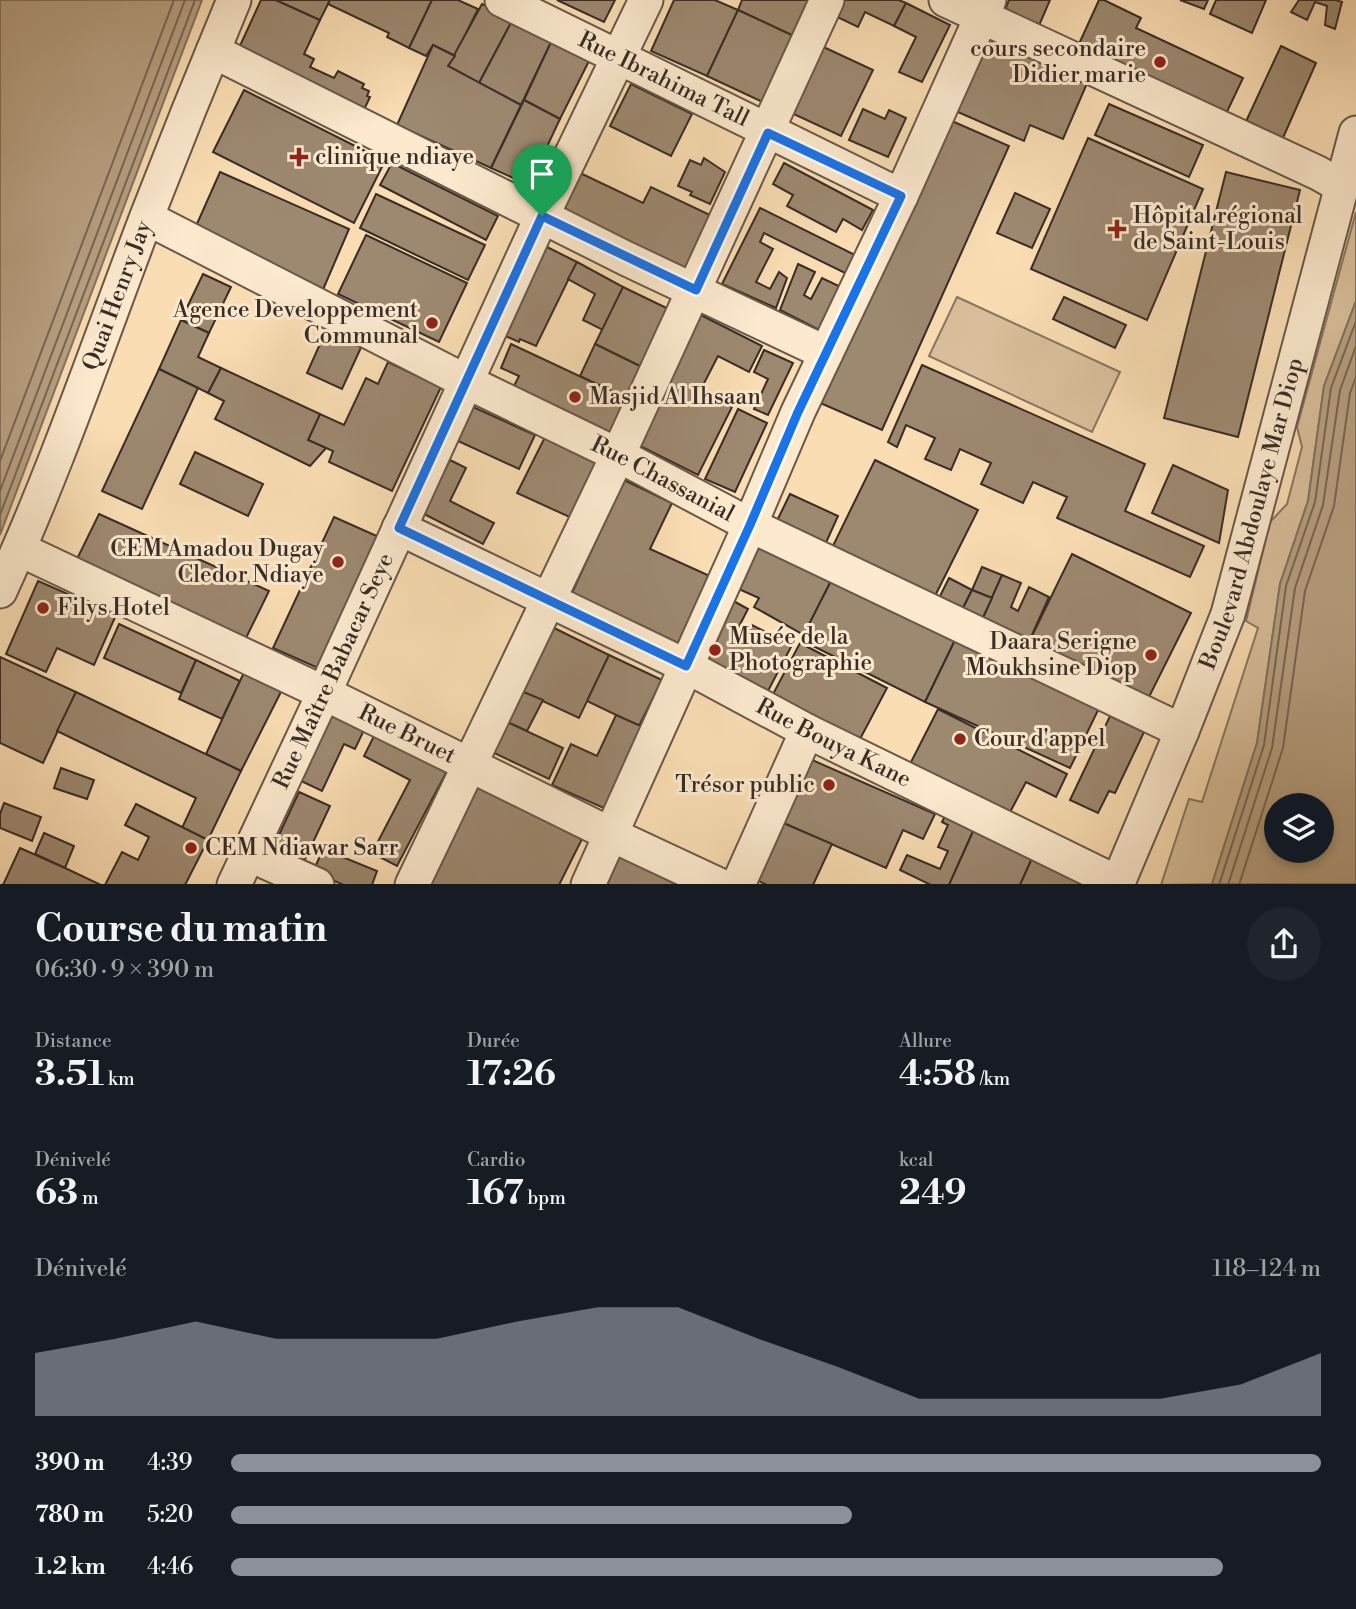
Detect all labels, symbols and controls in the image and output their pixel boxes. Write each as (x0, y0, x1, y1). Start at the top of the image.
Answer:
street label: Rue Ibrahima Tall (574, 26, 754, 133)
place label: cours secondaire Didier marie (970, 35, 1146, 89)
marker: cours secondaire Didier marie (1152, 54, 1168, 70)
place label: clinique ndiaye (315, 143, 474, 171)
pin (512, 144, 572, 216)
marker: clinique ndiaye (289, 147, 309, 167)
icon: arrive (523, 155, 561, 193)
place label: Hôpital régional de Saint-Louis (1133, 202, 1303, 256)
street label: Quai Henry Jay (77, 216, 158, 375)
marker: Hôpital régional de Saint-Louis (1107, 219, 1127, 239)
place label: Agence Developpement Communal (172, 296, 418, 350)
marker: Agence Developpement Communal (424, 315, 440, 331)
street label: Boulevard Abdoulaye Mar Diop (1193, 355, 1310, 674)
place label: Masjid Al Ihsaan (589, 383, 761, 411)
marker: Masjid Al Ihsaan (567, 389, 583, 405)
street label: Rue Chassanial (586, 430, 739, 528)
place label: CEM Amadou Dugay Cledor Ndiaye (110, 535, 325, 589)
street label: Rue Maître Babacar Seye (267, 549, 400, 793)
marker: CEM Amadou Dugay Cledor Ndiaye (330, 554, 346, 570)
place label: Filys Hotel (57, 594, 170, 622)
marker: Filys Hotel (35, 600, 51, 616)
place label: Musée de la Photographie (729, 623, 872, 677)
place label: Daara Serigne Moukhsine Diop (966, 628, 1137, 682)
marker: Musée de la Photographie (707, 642, 723, 658)
marker: Daara Serigne Moukhsine Diop (1143, 647, 1159, 663)
street label: Rue Bouya Kane (751, 692, 916, 794)
street label: Rue Bruet (354, 698, 460, 770)
place label: Cour d'appel (974, 725, 1106, 753)
marker: Cour d'appel (952, 731, 968, 747)
place label: Trésor public (675, 771, 815, 799)
marker: Trésor public (821, 777, 837, 793)
map controls (1264, 793, 1334, 863)
button: layers (1264, 793, 1334, 863)
place label: CEM Ndiawar Sarr (205, 834, 399, 862)
marker: CEM Ndiawar Sarr (183, 840, 199, 856)
text: Course du matin (35, 906, 327, 953)
button: share (1247, 907, 1321, 981)
text: 06:30 · 9 × 390 m (35, 956, 214, 984)
text: Distance (35, 1029, 112, 1053)
text: Durée (467, 1029, 520, 1053)
text: Allure (899, 1029, 952, 1053)
text: 3.51 (35, 1053, 104, 1096)
text: 17:26 (467, 1053, 556, 1096)
text: 4:58 (899, 1053, 976, 1096)
text: km (104, 1067, 135, 1091)
text: /km (976, 1067, 1010, 1091)
text: Dénivelé (35, 1148, 111, 1172)
text: Cardio (467, 1148, 525, 1172)
text: kcal (899, 1148, 933, 1172)
text: 63 (35, 1172, 78, 1215)
text: 167 (467, 1172, 524, 1215)
text: 249 (899, 1172, 967, 1215)
text: m (78, 1186, 99, 1210)
text: bpm (524, 1186, 566, 1210)
text: Dénivelé (35, 1255, 127, 1283)
text: 118–124 m (1212, 1255, 1321, 1283)
text: 390 m (35, 1449, 105, 1477)
text: 4:39 (147, 1449, 193, 1477)
text: 780 m (35, 1501, 104, 1529)
text: 5:20 (147, 1501, 193, 1529)
text: 1.2 km (35, 1553, 106, 1581)
text: 4:46 (147, 1553, 194, 1581)

